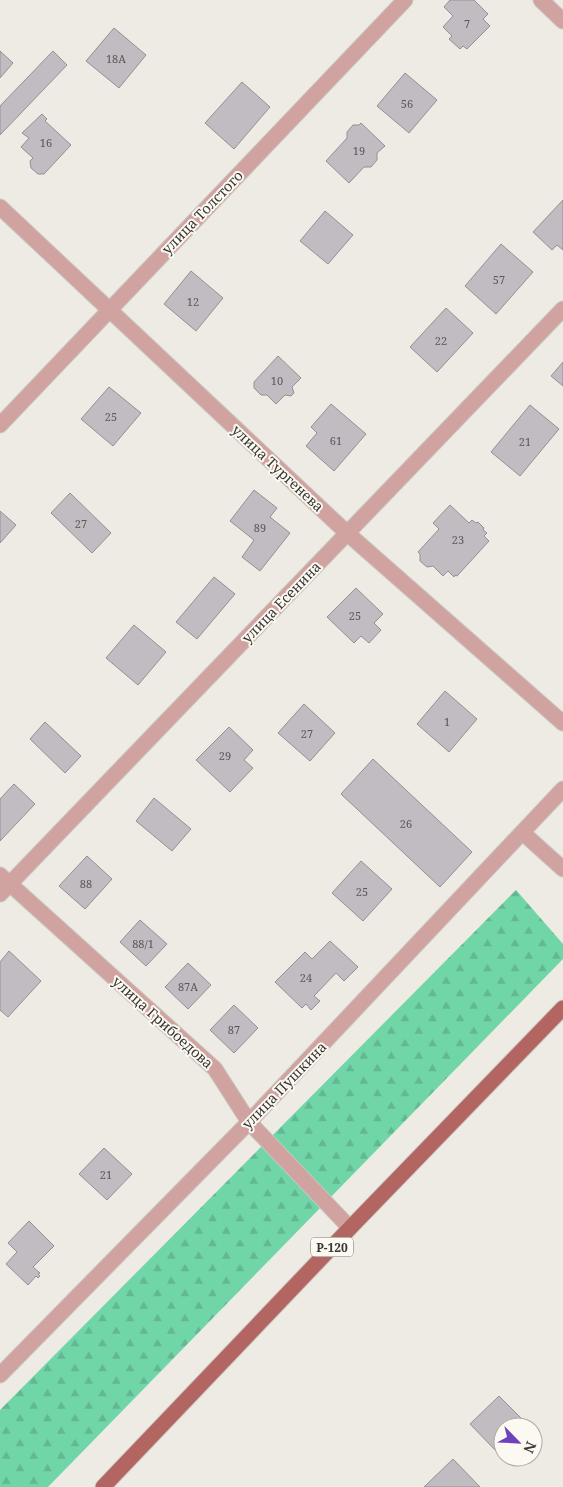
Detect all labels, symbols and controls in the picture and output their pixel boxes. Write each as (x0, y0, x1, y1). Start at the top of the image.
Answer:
house number: 7 (464, 16, 470, 31)
house number: 18А (106, 51, 126, 66)
house number: 56 (401, 96, 413, 111)
house number: 16 (40, 135, 52, 150)
house number: 19 (353, 143, 365, 158)
street label: улица Толстого (157, 166, 247, 258)
house number: 57 (493, 272, 505, 287)
house number: 12 (187, 294, 199, 309)
house number: 22 (435, 333, 447, 348)
house number: 10 (271, 373, 283, 388)
house number: 25 (105, 409, 117, 424)
street label: улица Тургенева (228, 420, 328, 516)
house number: 61 (330, 433, 342, 448)
house number: 21 (519, 434, 531, 449)
house number: 27 (75, 516, 87, 531)
house number: 89 (254, 520, 266, 535)
house number: 23 (452, 532, 464, 547)
street label: улица Есенина (237, 557, 325, 647)
house number: 25 (349, 608, 361, 623)
house number: 1 (444, 714, 450, 729)
house number: 27 (301, 726, 313, 741)
house number: 29 (219, 748, 231, 763)
house number: 26 (400, 816, 412, 831)
house number: 88 (80, 876, 92, 891)
house number: 25 (356, 884, 368, 899)
house number: 88/1 (132, 936, 154, 951)
house number: 24 (300, 970, 312, 985)
street label: улица Грибоедова (109, 972, 217, 1072)
house number: 87А (178, 979, 198, 994)
house number: 87 (228, 1022, 240, 1037)
street label: улица Пушкина (238, 1037, 330, 1133)
house number: 21 (100, 1167, 112, 1182)
road number: Р-120 (311, 1238, 353, 1256)
north arrow (493, 1417, 543, 1467)
text: N (519, 1439, 541, 1456)

